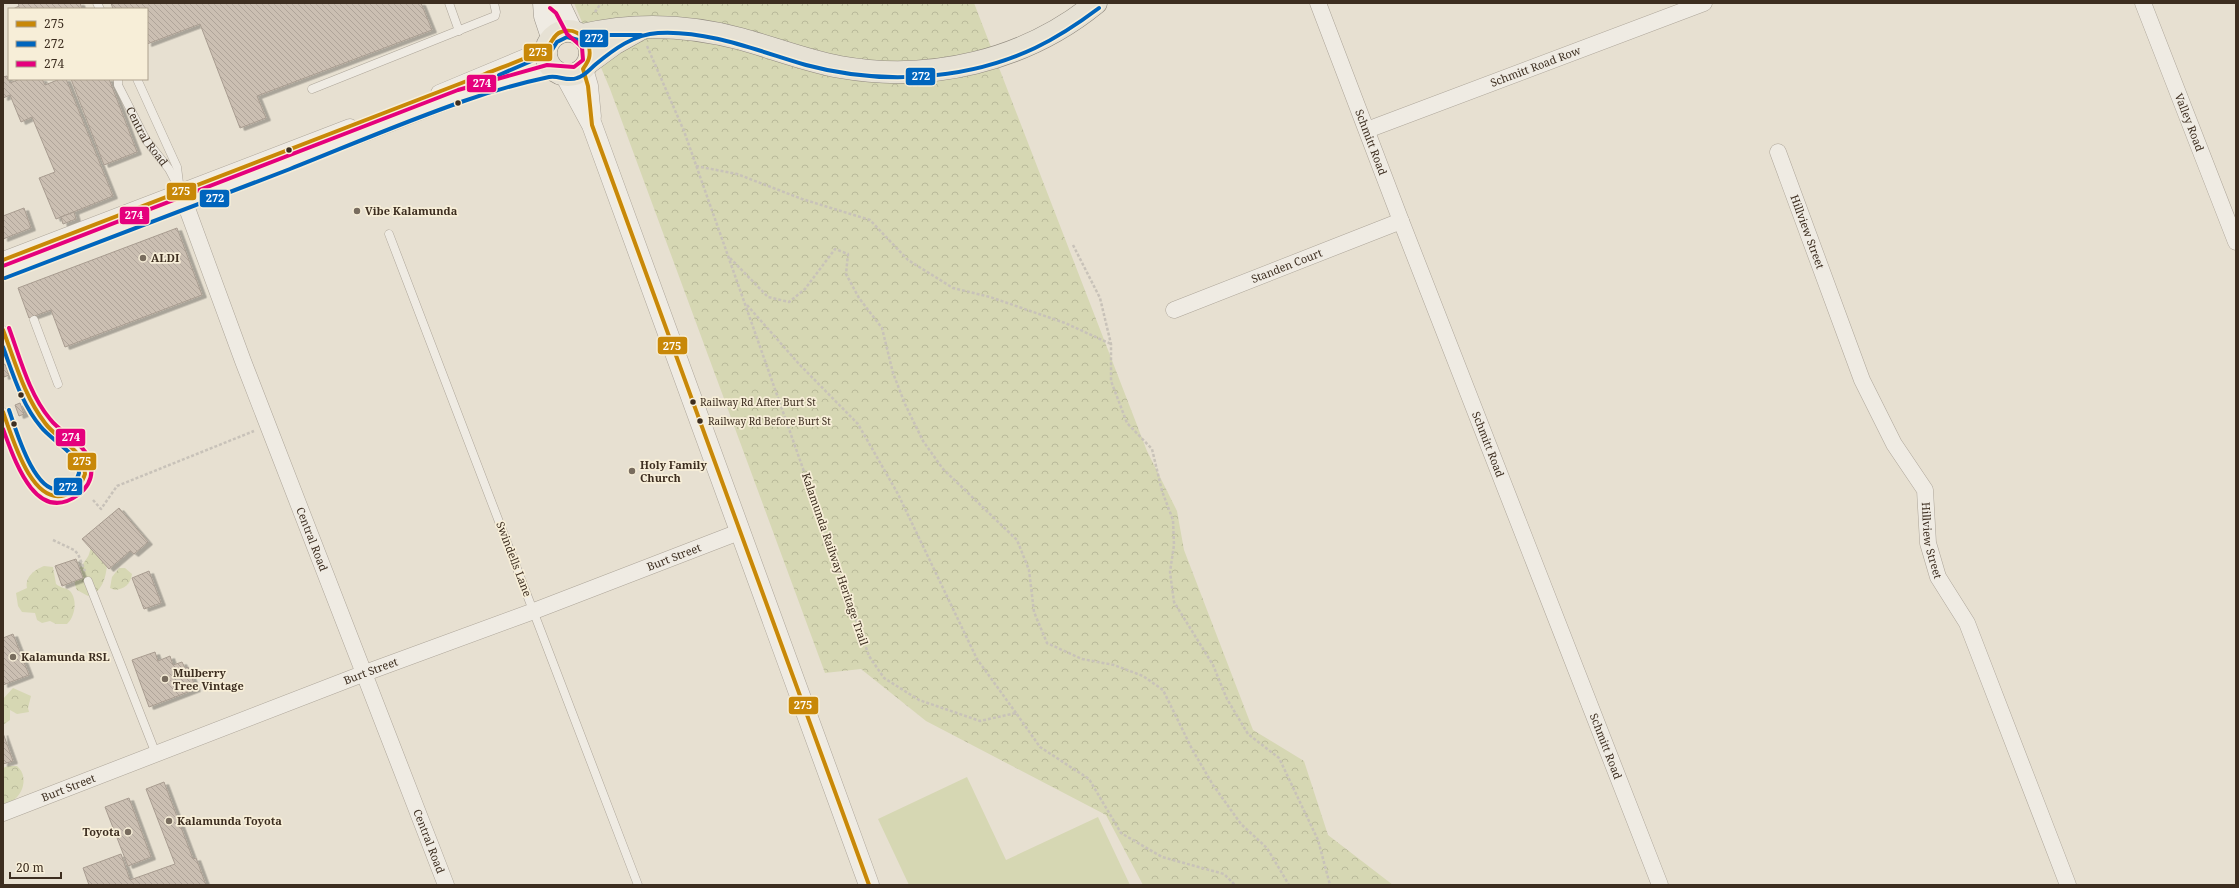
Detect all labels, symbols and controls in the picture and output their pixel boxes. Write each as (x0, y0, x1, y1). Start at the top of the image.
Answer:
legend (8, 8, 148, 80)
text: 275 (44, 15, 64, 32)
line badge: 272 (579, 29, 609, 48)
text: 272 (585, 30, 603, 45)
text: 272 (44, 35, 64, 52)
street label: Schmitt Road Row (1488, 42, 1583, 90)
line badge: 275 (523, 43, 553, 62)
text: 275 (529, 44, 547, 59)
text: 274 (44, 55, 64, 72)
line badge: 272 (905, 67, 936, 86)
text: 272 (912, 68, 930, 83)
line badge: 274 (466, 74, 497, 93)
text: 274 (473, 75, 491, 90)
street label: Valley Road (2172, 91, 2208, 154)
unlabelled marker (453, 98, 463, 108)
street label: Central Road (123, 104, 172, 169)
street label: Schmitt Road (1352, 107, 1391, 177)
unlabelled marker (284, 145, 294, 155)
line badge: 275 (166, 182, 197, 201)
text: 275 (172, 183, 190, 198)
line badge: 272 (199, 189, 230, 208)
text: 272 (206, 190, 224, 205)
street label: Hillview Street (1787, 192, 1828, 271)
place label: Vibe Kalamunda (365, 203, 458, 218)
line badge: 274 (119, 206, 150, 225)
marker: Vibe Kalamunda (352, 206, 362, 216)
text: 274 (125, 207, 143, 222)
street label: Standen Court (1249, 245, 1324, 286)
place label: ALDI (151, 250, 180, 265)
marker: ALDI (138, 253, 148, 263)
line badge: 275 (657, 336, 688, 355)
text: 275 (663, 338, 681, 353)
unlabelled marker (16, 390, 26, 400)
place label: Railway Rd After Burt St (700, 395, 816, 409)
marker: Railway Rd After Burt St (688, 397, 698, 407)
street label: Schmitt Road (1469, 409, 1508, 479)
place label: Railway Rd Before Burt St (708, 414, 831, 428)
marker: Railway Rd Before Burt St (695, 416, 705, 426)
unlabelled marker (9, 419, 19, 429)
line badge: 274 (55, 428, 86, 447)
text: 274 (62, 429, 80, 444)
line badge: 275 (67, 452, 97, 471)
text: 275 (73, 453, 91, 468)
place label: Holy Family Church (640, 457, 707, 485)
marker: Holy Family Church (627, 466, 637, 476)
street label: Kalamunda Railway Heritage Trail (799, 471, 872, 648)
line badge: 272 (53, 477, 83, 496)
text: 272 (59, 479, 77, 494)
street label: Hillview Street (1919, 502, 1946, 580)
street label: Central Road (293, 505, 332, 573)
street label: Swindells Lane (493, 519, 536, 599)
street label: Burt Street (644, 539, 703, 574)
place label: Kalamunda RSL (21, 649, 110, 664)
marker: Kalamunda RSL (8, 652, 18, 662)
street label: Burt Street (341, 654, 400, 688)
place label: Mulberry Tree Vintage (173, 665, 244, 693)
marker: Mulberry Tree Vintage (160, 674, 170, 684)
line badge: 275 (788, 696, 819, 715)
text: 275 (794, 697, 812, 712)
street label: Schmitt Road (1587, 711, 1626, 781)
street label: Burt Street (39, 770, 97, 805)
street label: Central Road (410, 807, 449, 876)
place label: Kalamunda Toyota (177, 813, 282, 828)
marker: Kalamunda Toyota (164, 816, 174, 826)
place label: Toyota (83, 824, 120, 839)
marker: Toyota (123, 827, 133, 837)
scale bar (10, 854, 61, 880)
text: 20 m (16, 859, 44, 876)

